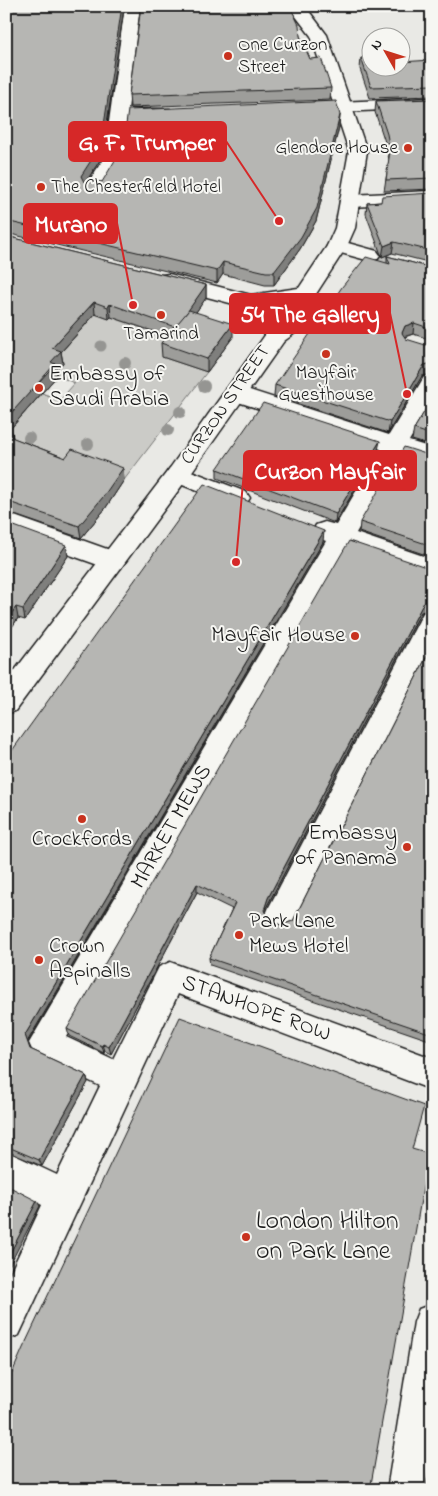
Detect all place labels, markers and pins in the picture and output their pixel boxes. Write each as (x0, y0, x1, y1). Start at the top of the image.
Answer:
place label: One Curzon Street (238, 32, 327, 81)
marker: One Curzon Street (222, 50, 234, 62)
callout: G. F. Trumper (69, 122, 226, 161)
place label: Glendore House (275, 135, 398, 162)
marker: Glendore House (402, 142, 414, 154)
place label: The Chesterfield Hotel (51, 174, 221, 201)
marker: The Chesterfield Hotel (35, 181, 47, 193)
callout: Murano (24, 204, 117, 243)
callout: 54 The Gallery (230, 294, 390, 333)
marker: Tamarind (155, 309, 167, 321)
place label: Tamarind (123, 321, 199, 348)
marker: Mayfair Guesthouse (320, 348, 332, 360)
place label: Embassy of Saudi Arabia (49, 359, 169, 416)
place label: Mayfair Guesthouse (278, 360, 374, 409)
marker: Embassy of Saudi Arabia (33, 382, 45, 394)
callout: Curzon Mayfair (244, 451, 416, 490)
place label: Mayfair House (211, 620, 345, 653)
marker: Mayfair House (349, 630, 361, 642)
marker: Crockfords (76, 813, 88, 825)
place label: Embassy of Panama (295, 818, 397, 875)
place label: Crockfords (32, 824, 132, 856)
marker: Embassy of Panama (401, 841, 413, 853)
place label: Park Lane Mews Hotel (249, 906, 349, 963)
marker: Park Lane Mews Hotel (233, 929, 245, 941)
place label: Crown Aspinalls (49, 931, 131, 988)
marker: Crown Aspinalls (33, 954, 45, 966)
place label: London Hilton on Park Lane (256, 1203, 399, 1271)
marker: London Hilton on Park Lane (240, 1231, 252, 1243)

